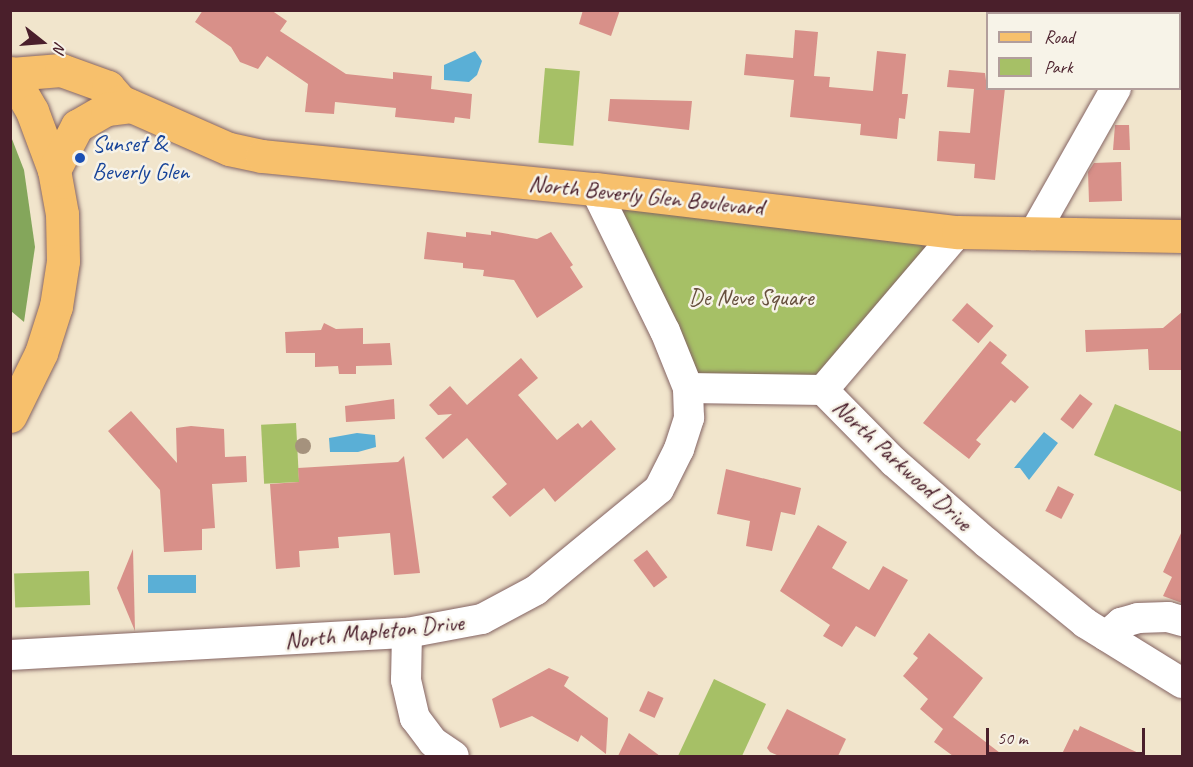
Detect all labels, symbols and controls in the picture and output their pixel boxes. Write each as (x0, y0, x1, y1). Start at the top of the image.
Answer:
north arrow (12, 12, 72, 72)
legend (986, 12, 1181, 90)
text: Road (1044, 26, 1074, 48)
text: N (48, 40, 70, 55)
text: Park (1044, 56, 1073, 78)
place label: Sunset & Beverly Glen (92, 130, 189, 186)
marker: Sunset & Beverly Glen (73, 151, 87, 165)
street label: North Beverly Glen Boulevard (526, 169, 766, 223)
park label: De Neve Square (688, 284, 814, 312)
street label: North Parkwood Drive (826, 392, 978, 538)
street label: North Mapleton Drive (283, 608, 465, 656)
scale bar (989, 716, 1148, 754)
text: 50 m (997, 727, 1028, 749)

